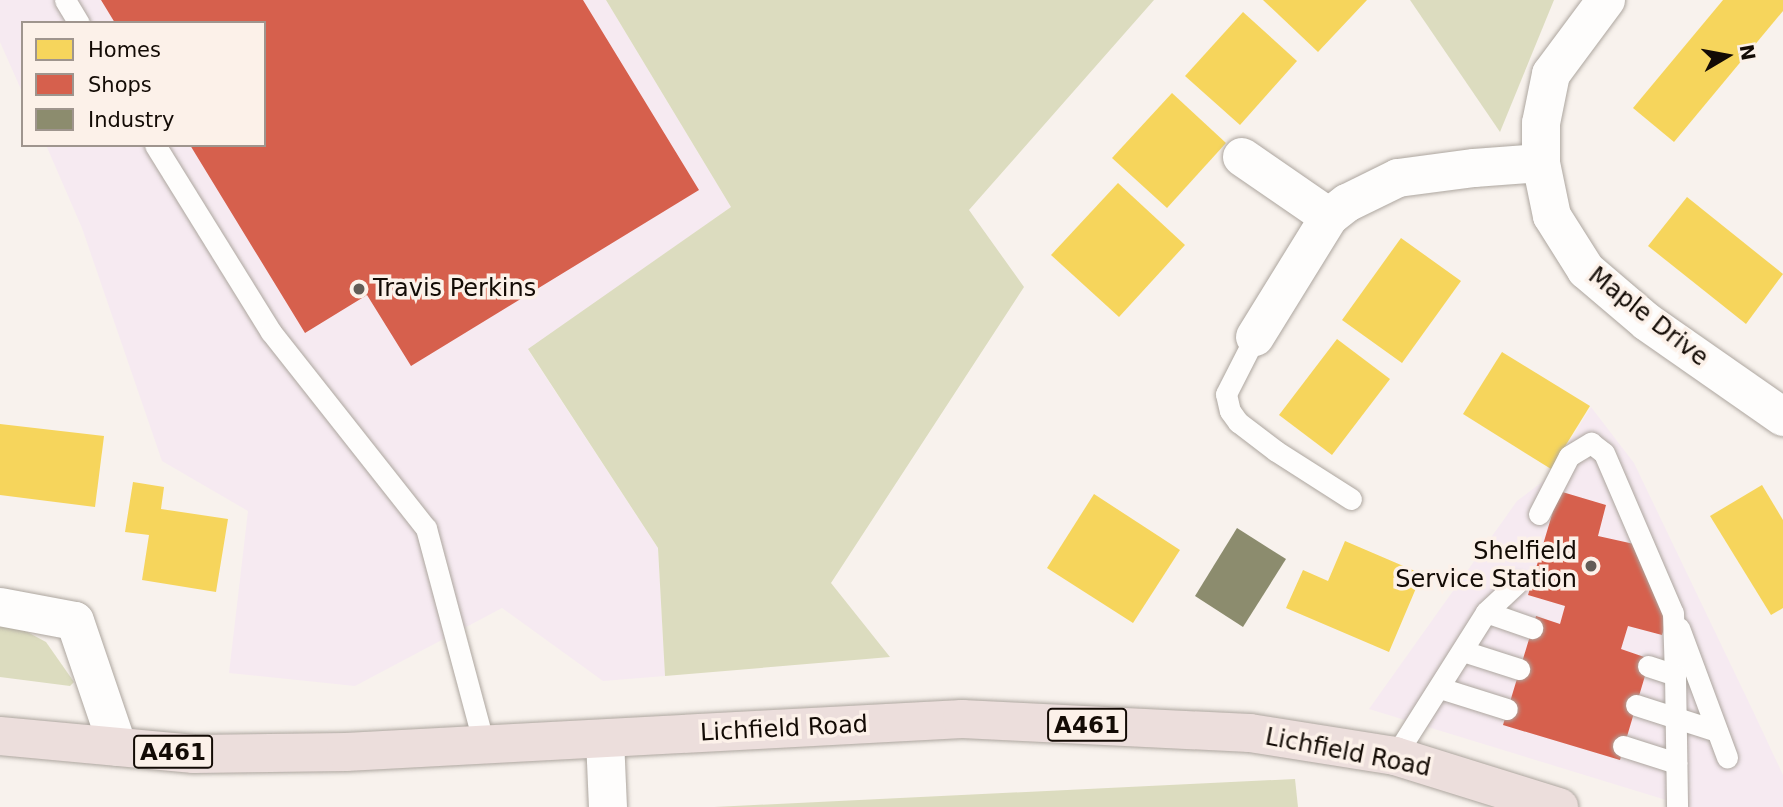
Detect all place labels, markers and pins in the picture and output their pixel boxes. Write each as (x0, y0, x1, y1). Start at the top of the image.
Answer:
place label: Travis Perkins (373, 275, 536, 303)
marker: Travis Perkins (351, 281, 367, 297)
place label: Shelfield Service Station (1395, 538, 1577, 594)
marker: Shelfield Service Station (1583, 558, 1599, 574)

